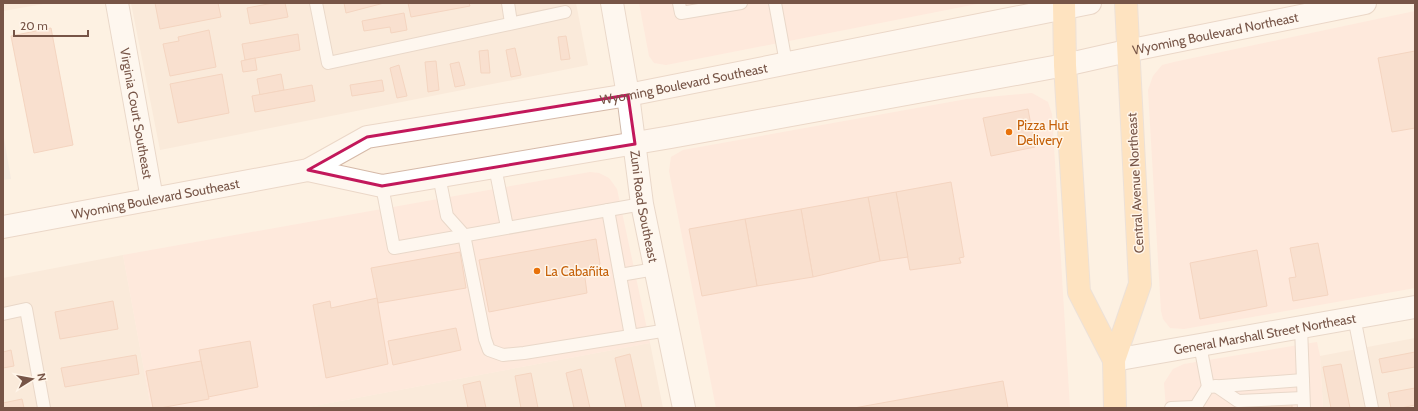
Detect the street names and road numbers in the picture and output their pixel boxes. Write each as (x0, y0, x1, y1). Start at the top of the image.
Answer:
street label: Wyoming Boulevard Northeast (1131, 9, 1300, 58)
street label: Virginia Court Southeast (117, 46, 156, 181)
street label: Wyoming Boulevard Southeast (599, 59, 769, 107)
street label: Central Avenue Northeast (1123, 112, 1147, 254)
street label: Zuni Road Southeast (627, 149, 662, 264)
street label: Wyoming Boulevard Southeast (70, 175, 241, 222)
street label: General Marshall Street Northeast (1172, 309, 1358, 357)

